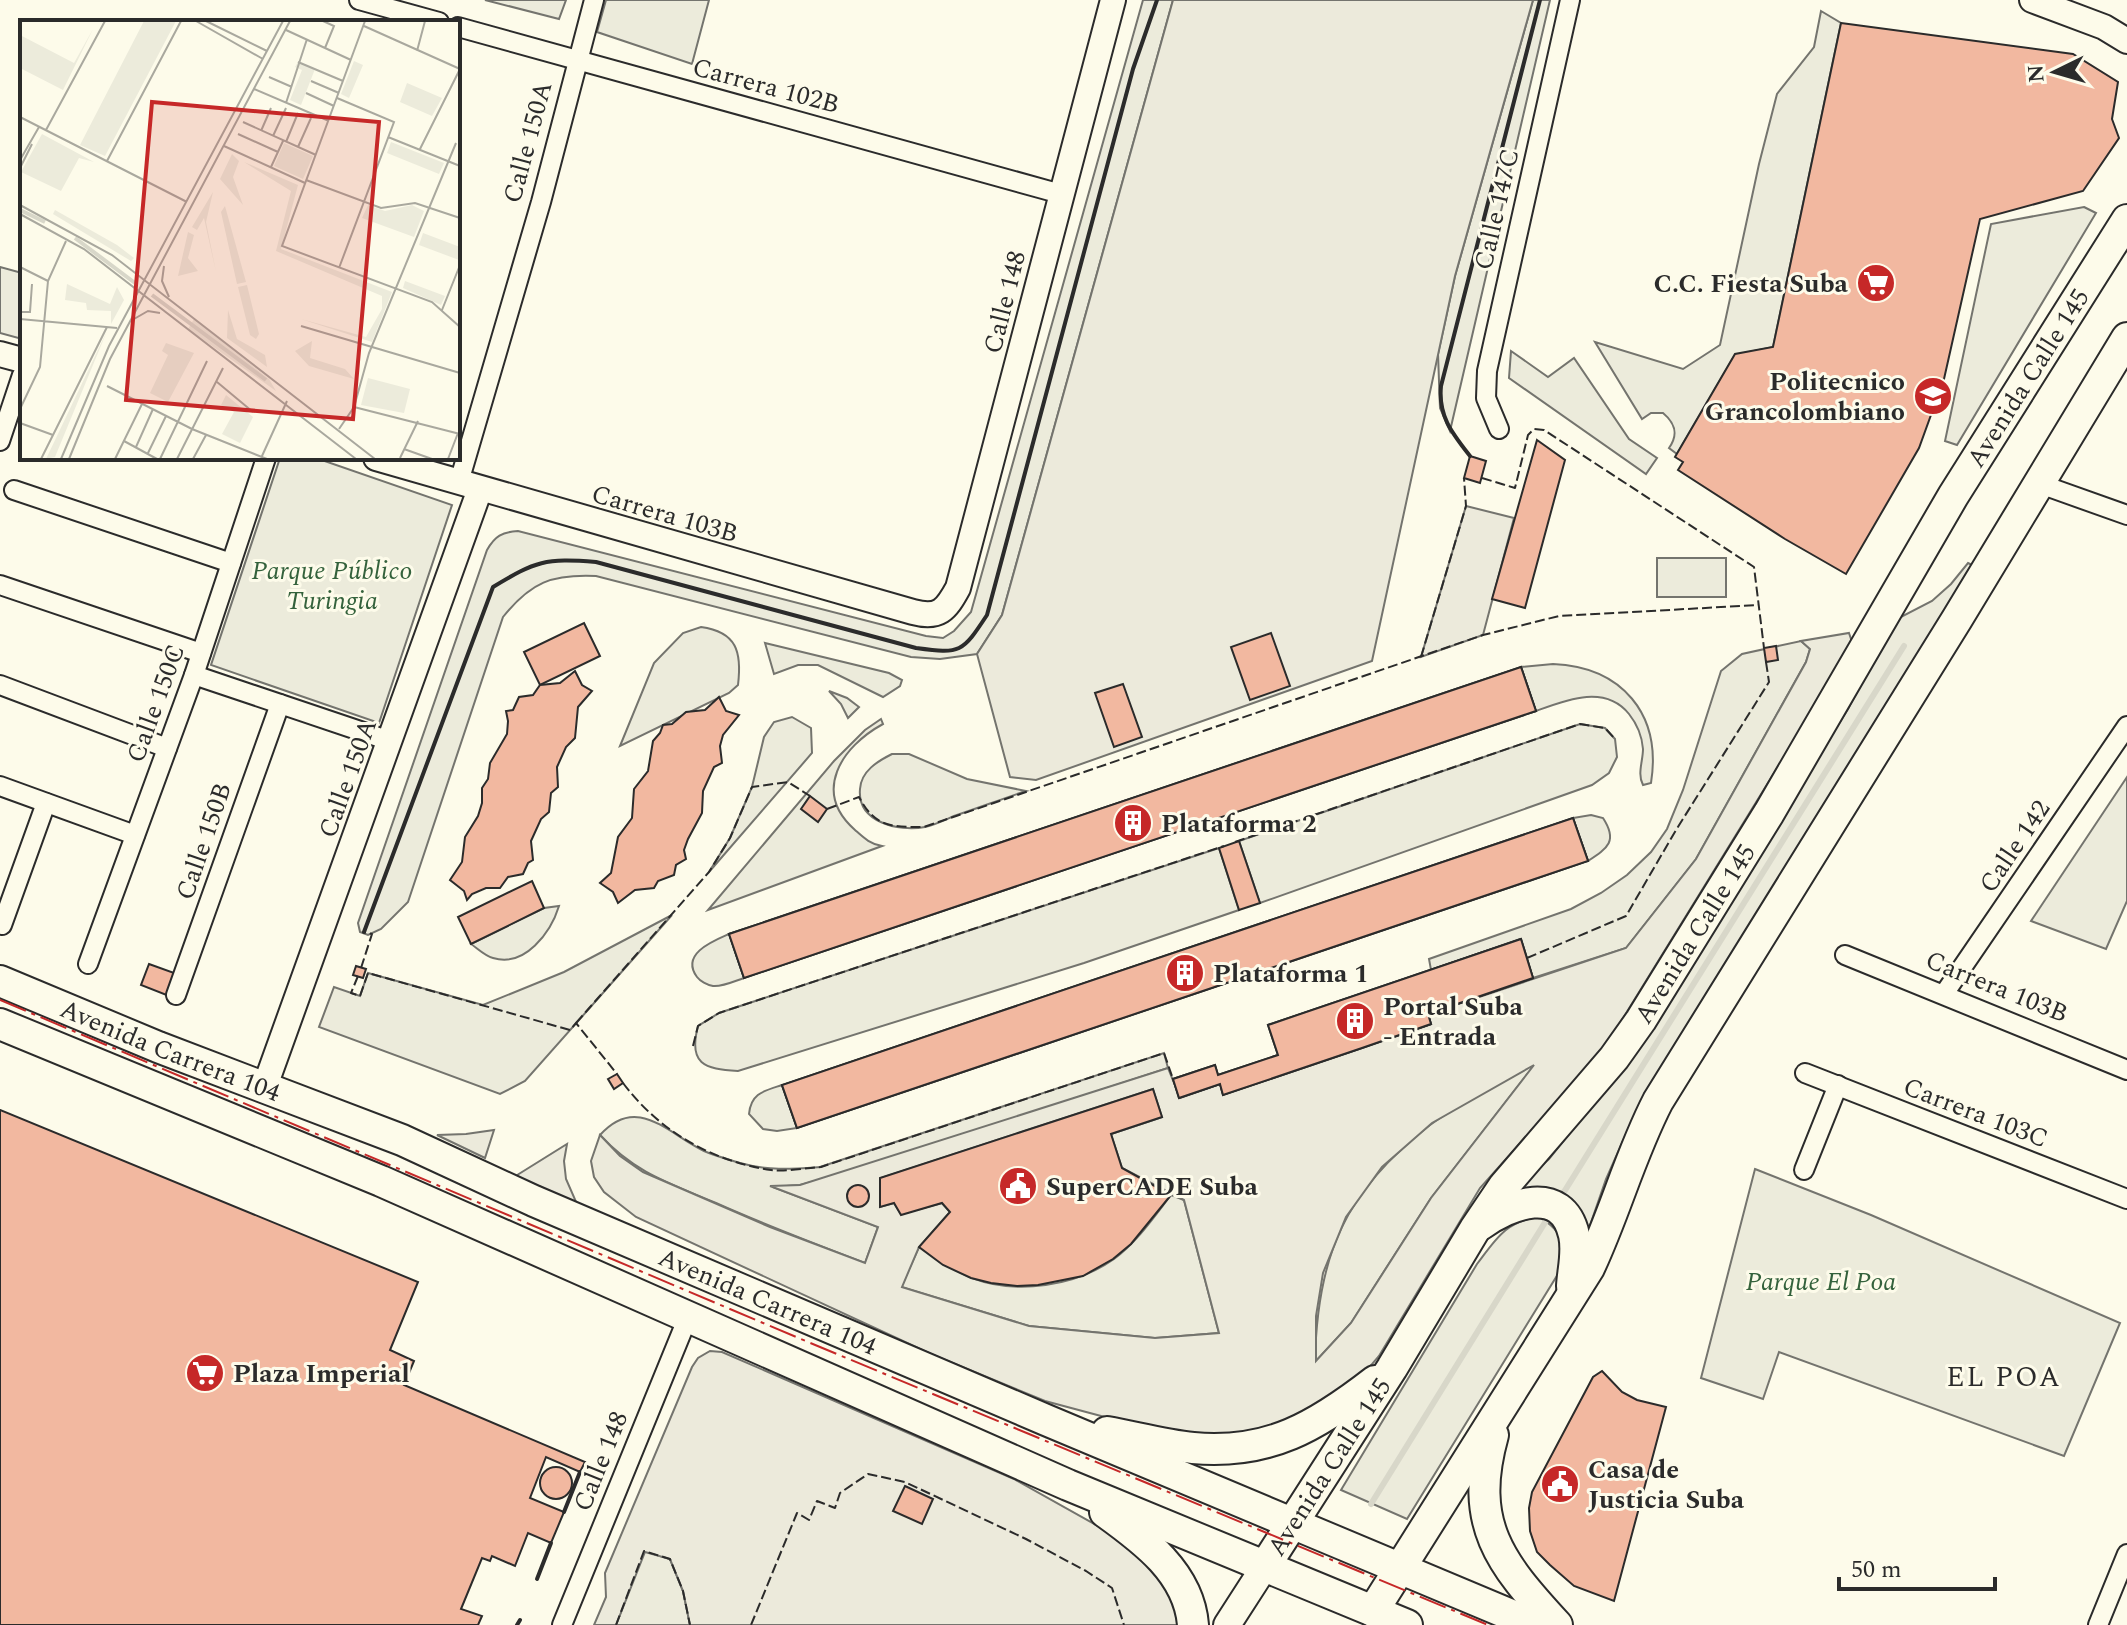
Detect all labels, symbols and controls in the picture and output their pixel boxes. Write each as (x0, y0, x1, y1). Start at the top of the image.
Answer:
inset map (20, 20, 460, 460)
north arrow (2015, 32, 2095, 112)
street label: Carrera 102B (688, 47, 844, 125)
text: N (2019, 63, 2054, 84)
street label: Calle 150A (493, 77, 563, 207)
street label: Calle 147C (1464, 144, 1530, 274)
street label: Calle 148 (973, 247, 1037, 358)
supermarket icon: C.C. Fiesta Suba (1855, 262, 1897, 304)
place label: C.C. Fiesta Suba (1654, 264, 1849, 304)
street label: Avenida Calle 145 (1957, 281, 2100, 476)
place label: Politecnico Grancolombiano (1705, 362, 1905, 432)
school or university icon: Politecnico Grancolombiano (1912, 375, 1954, 417)
street label: Carrera 103B (587, 474, 743, 554)
park label: Parque Público Turingia (251, 551, 413, 621)
street label: Calle 150C (116, 638, 196, 768)
street label: Calle 150A (308, 713, 388, 844)
street label: Calle 150B (165, 777, 243, 905)
street label: Calle 142 (1969, 792, 2061, 901)
building icon: Plataforma 2 (1112, 802, 1154, 844)
place label: Plataforma 2 (1161, 804, 1317, 844)
street label: Avenida Calle 145 (1624, 836, 1766, 1032)
street label: Carrera 103B (1919, 940, 2074, 1034)
building icon: Plataforma 1 (1164, 952, 1206, 994)
place label: Plataforma 1 (1213, 954, 1369, 994)
place label: Portal Suba - Entrada (1383, 987, 1523, 1057)
street label: Avenida Carrera 104 (54, 989, 286, 1113)
building icon: Portal Suba - Entrada (1334, 1000, 1376, 1042)
street label: Carrera 103C (1897, 1067, 2054, 1159)
public building icon: SuperCADE Suba (997, 1165, 1039, 1207)
place label: SuperCADE Suba (1046, 1167, 1259, 1207)
street label: Avenida Carrera 104 (652, 1237, 883, 1366)
park label: Parque El Poa (1746, 1262, 1896, 1302)
supermarket icon: Plaza Imperial (184, 1352, 226, 1394)
place label: Plaza Imperial (233, 1354, 410, 1394)
district label: EL POA (1946, 1356, 2062, 1399)
street label: Avenida Calle 145 (1257, 1370, 1402, 1564)
street label: Calle 148 (563, 1405, 639, 1517)
place label: Casa de Justicia Suba (1588, 1450, 1745, 1520)
public building icon: Casa de Justicia Suba (1539, 1463, 1581, 1505)
scale bar (1839, 1541, 1995, 1591)
text: 50 m (1851, 1552, 1902, 1588)

